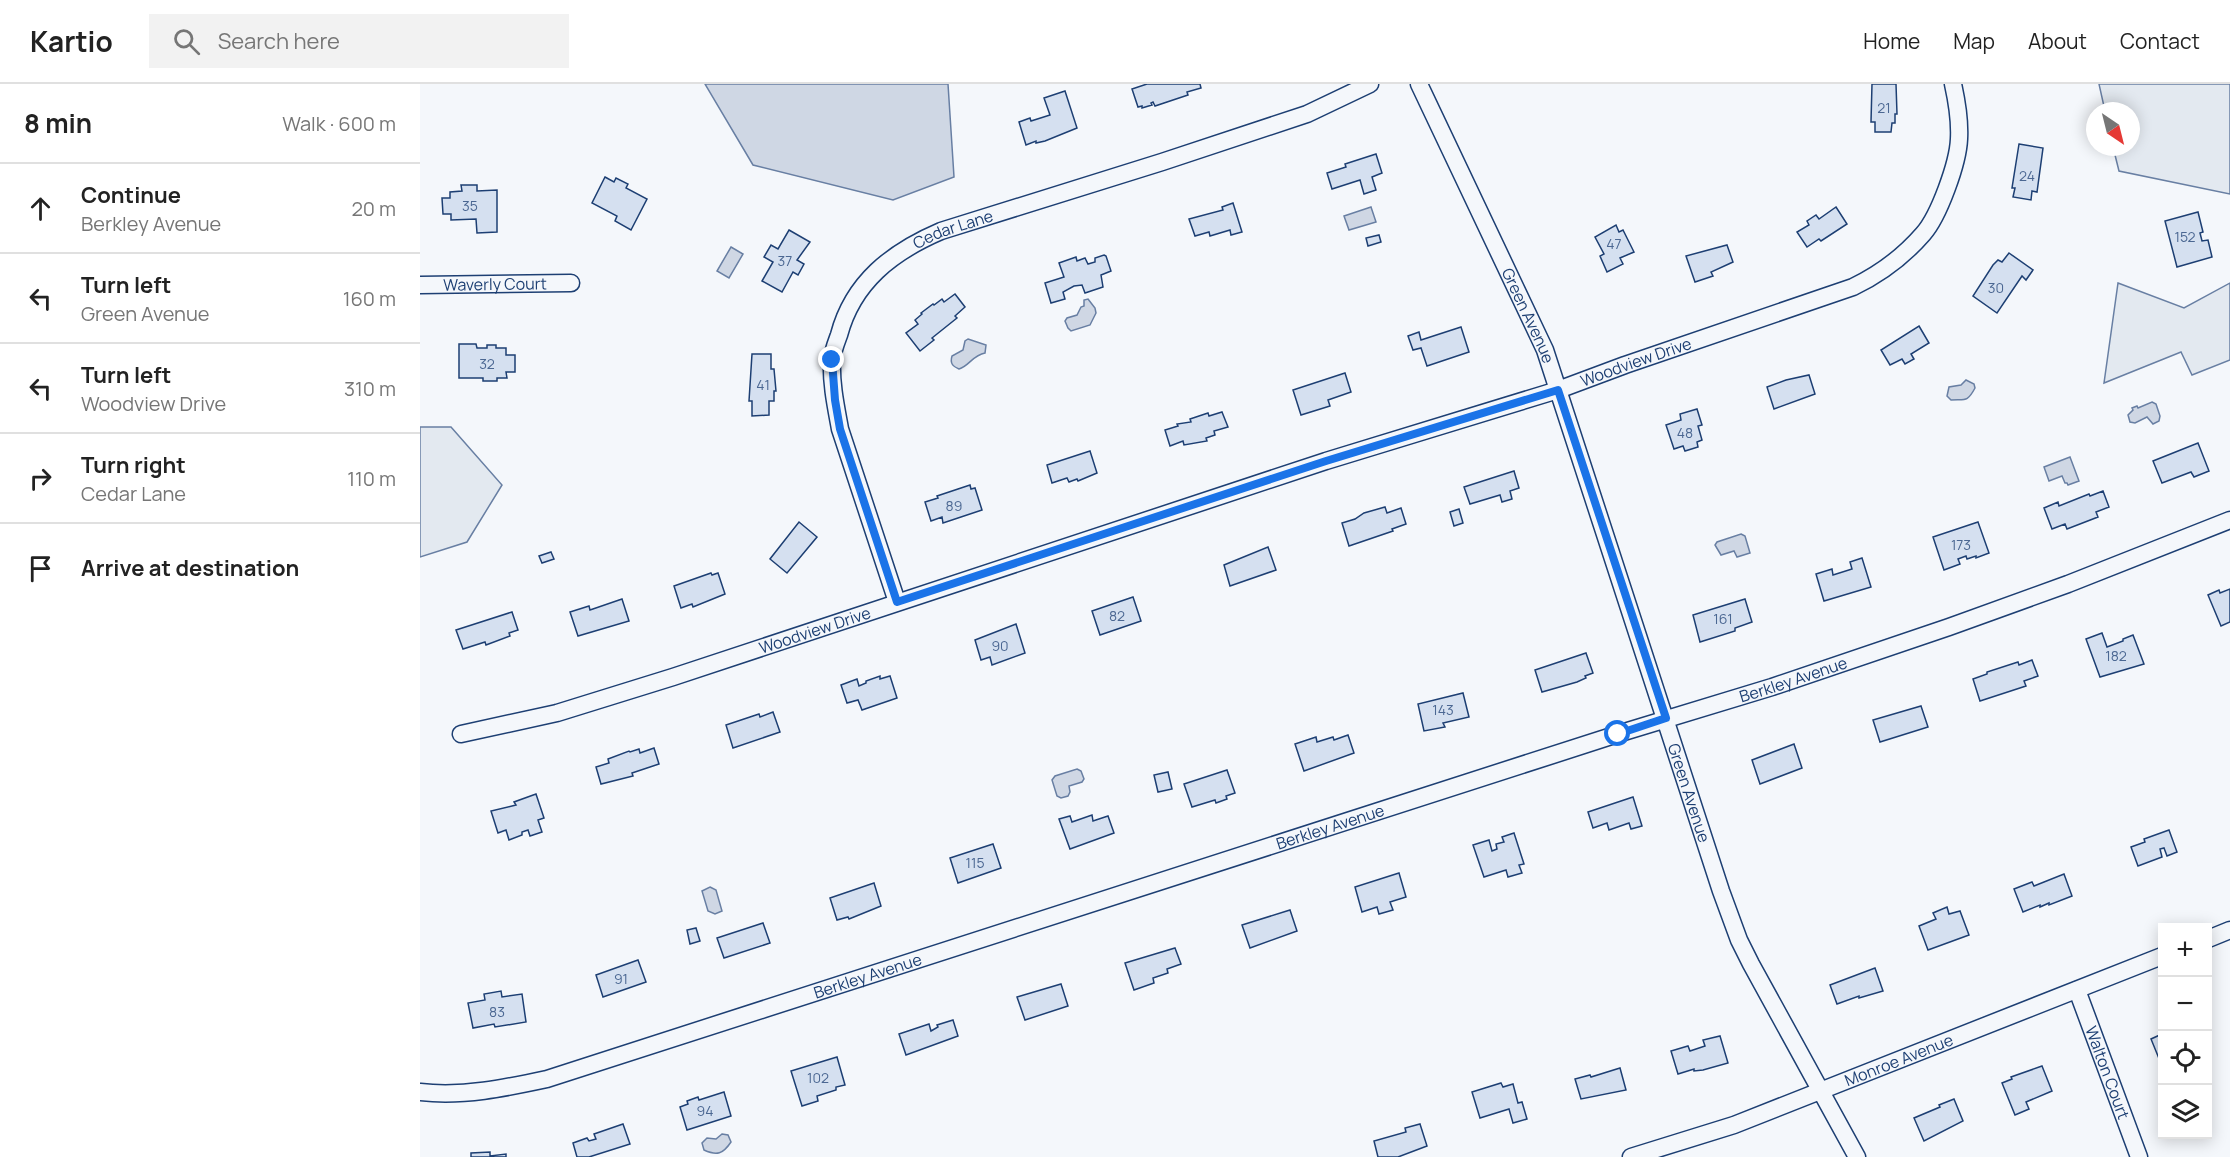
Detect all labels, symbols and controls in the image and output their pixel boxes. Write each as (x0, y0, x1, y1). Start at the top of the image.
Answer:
search box (149, 14, 569, 68)
text: Kartio (30, 22, 113, 60)
icon: search (170, 25, 203, 58)
text: Search here (218, 26, 340, 56)
text: Home (1863, 27, 1920, 55)
text: Map (1953, 27, 1995, 55)
text: About (2028, 27, 2087, 55)
text: Contact (2120, 27, 2200, 55)
house number: 21 (1877, 98, 1891, 117)
north arrow (2086, 102, 2140, 156)
text: 8 min (24, 105, 92, 141)
text: Walk · 600 m (282, 110, 396, 137)
house number: 24 (2019, 166, 2035, 185)
text: Continue (81, 180, 181, 210)
icon: ahead (24, 192, 57, 225)
text: 20 m (351, 195, 396, 222)
house number: 35 (462, 196, 478, 215)
street label: Cedar Lane (909, 204, 996, 254)
text: Berkley Avenue (81, 210, 221, 237)
house number: 152 (2174, 227, 2196, 246)
house number: 47 (1606, 234, 1622, 253)
house number: 37 (778, 251, 792, 270)
street label: Green Avenue (1497, 264, 1560, 366)
text: Turn left (81, 270, 171, 300)
street label: Waverly Court (443, 272, 547, 296)
house number: 30 (1988, 278, 2004, 297)
icon: left (24, 282, 57, 315)
text: 160 m (343, 285, 396, 312)
text: Green Avenue (81, 300, 210, 327)
street label: Woodview Drive (1577, 332, 1694, 392)
route end (818, 346, 844, 372)
house number: 32 (479, 354, 495, 373)
text: Turn left (81, 360, 171, 390)
icon: left (24, 372, 57, 405)
text: 310 m (344, 375, 396, 402)
house number: 41 (756, 375, 770, 394)
text: Woodview Drive (81, 390, 226, 417)
house number: 48 (1677, 423, 1693, 442)
text: Turn right (81, 450, 186, 480)
icon: right (24, 462, 57, 495)
text: 110 m (347, 465, 396, 492)
text: Cedar Lane (81, 480, 186, 507)
house number: 89 (946, 496, 962, 515)
house number: 173 (1951, 535, 1971, 554)
icon: arrive (24, 552, 57, 585)
text: Arrive at destination (81, 553, 299, 583)
street label: Woodview Drive (756, 601, 873, 659)
house number: 82 (1109, 606, 1125, 625)
house number: 161 (1713, 609, 1733, 628)
house number: 90 (991, 636, 1009, 655)
house number: 182 (2105, 646, 2127, 665)
street label: Berkley Avenue (1737, 651, 1850, 707)
house number: 143 (1432, 700, 1454, 719)
route start (1604, 720, 1630, 746)
street label: Green Avenue (1663, 740, 1715, 845)
street label: Berkley Avenue (1273, 799, 1387, 854)
house number: 115 (965, 853, 985, 872)
map controls (2158, 923, 2212, 1139)
button: + (2158, 923, 2212, 977)
street label: Berkley Avenue (811, 948, 924, 1003)
house number: 91 (614, 969, 628, 988)
button: − (2158, 977, 2212, 1031)
house number: 83 (489, 1002, 505, 1021)
street label: Walton Court (2080, 1023, 2135, 1122)
street label: Monroe Avenue (1841, 1029, 1956, 1091)
button: locate (2158, 1031, 2212, 1085)
house number: 102 (807, 1068, 829, 1087)
button: layers (2158, 1085, 2212, 1139)
house number: 94 (697, 1101, 713, 1120)

